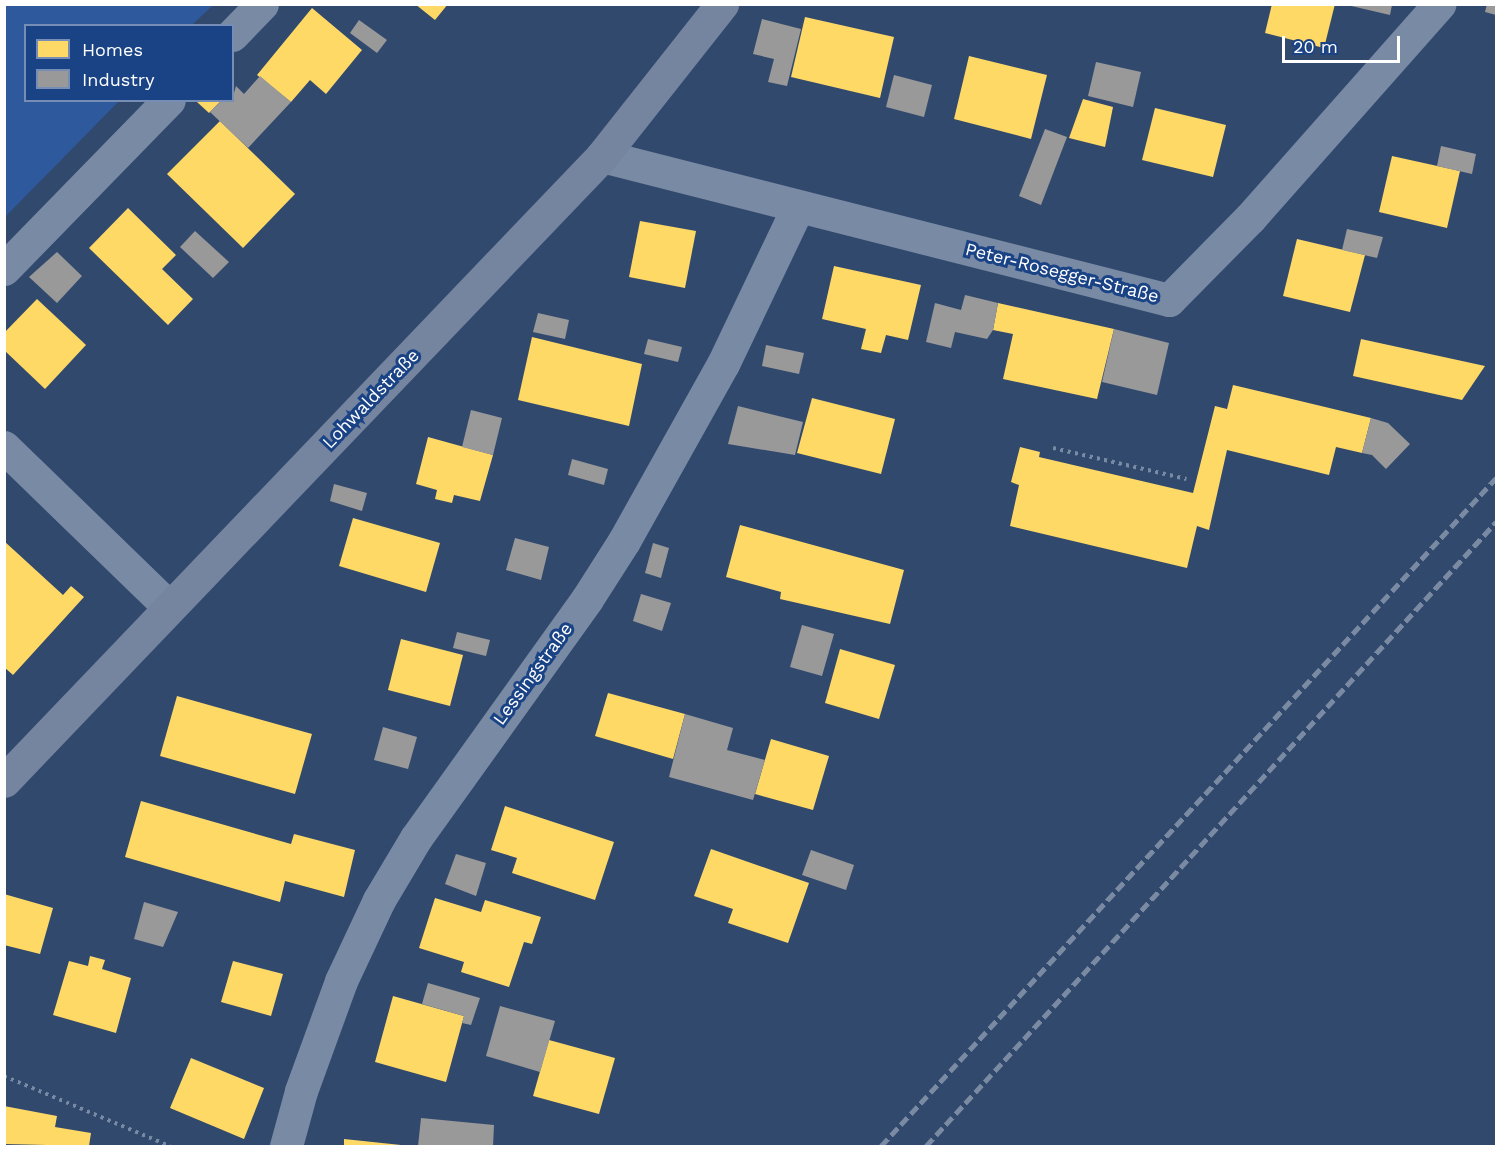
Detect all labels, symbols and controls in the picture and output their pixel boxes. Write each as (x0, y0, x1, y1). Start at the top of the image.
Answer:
legend (24, 24, 234, 102)
scale bar (1285, 24, 1404, 62)
text: 20 m (1293, 36, 1338, 57)
text: Homes (82, 39, 143, 60)
text: Industry (82, 69, 154, 90)
street label: Peter-Rosegger-Straße (963, 239, 1161, 307)
street label: Lohwaldstraße (318, 345, 424, 453)
street label: Lessingstraße (489, 619, 577, 729)

